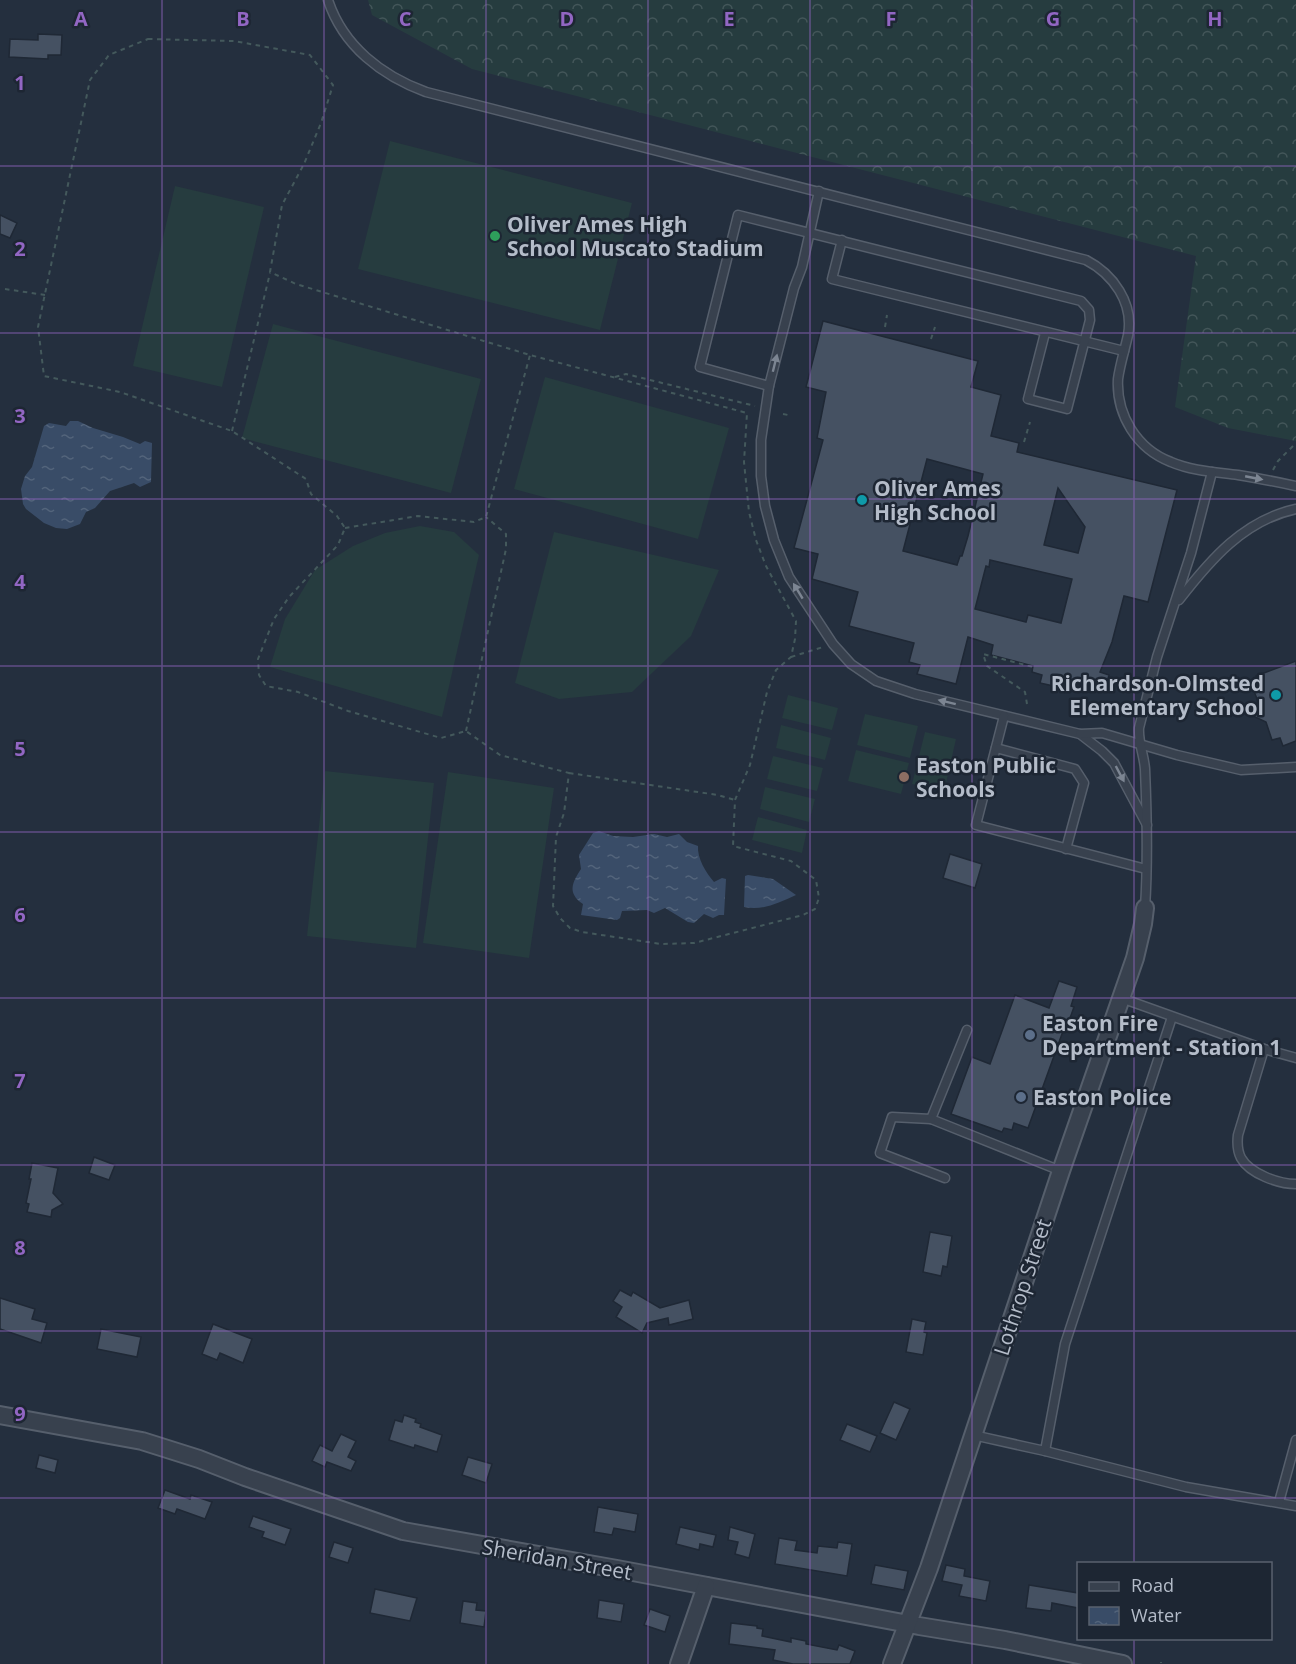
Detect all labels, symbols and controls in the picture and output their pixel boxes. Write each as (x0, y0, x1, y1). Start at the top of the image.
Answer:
text: A (74, 5, 88, 32)
text: B (236, 5, 250, 32)
text: C (399, 5, 412, 32)
text: D (560, 5, 574, 32)
text: E (723, 5, 735, 32)
text: F (886, 5, 896, 32)
text: G (1046, 5, 1060, 32)
text: H (1207, 5, 1223, 32)
text: 1 (14, 69, 26, 96)
place label: Oliver Ames High School Muscato Stadium (507, 210, 764, 262)
marker: Oliver Ames High School Muscato Stadium (488, 229, 502, 243)
text: 2 (14, 235, 26, 262)
one-way arrow (770, 354, 780, 372)
text: 3 (14, 402, 26, 429)
place label: Oliver Ames High School (874, 474, 1001, 526)
one-way arrow (1245, 474, 1264, 483)
marker: Oliver Ames High School (855, 493, 869, 507)
text: 4 (14, 568, 26, 595)
one-way arrow (793, 582, 803, 599)
place label: Richardson-Olmsted Elementary School (1051, 669, 1264, 721)
marker: Richardson-Olmsted Elementary School (1269, 688, 1283, 702)
one-way arrow (938, 696, 957, 706)
text: 5 (14, 735, 26, 762)
place label: Easton Public Schools (916, 751, 1056, 803)
one-way arrow (1115, 766, 1125, 783)
marker: Easton Public Schools (897, 770, 911, 784)
text: 6 (14, 901, 26, 928)
place label: Easton Fire Department - Station 1 (1042, 1009, 1281, 1061)
marker: Easton Fire Department - Station 1 (1023, 1028, 1037, 1042)
text: 7 (14, 1067, 26, 1094)
place label: Easton Police (1033, 1083, 1171, 1111)
marker: Easton Police (1014, 1090, 1028, 1104)
street label: Lothrop Street (987, 1215, 1057, 1359)
text: 8 (14, 1234, 26, 1261)
text: 9 (14, 1400, 26, 1427)
street label: Sheridan Street (480, 1532, 634, 1586)
legend (1077, 1562, 1272, 1640)
text: Road (1131, 1573, 1174, 1597)
text: Water (1131, 1603, 1182, 1627)

